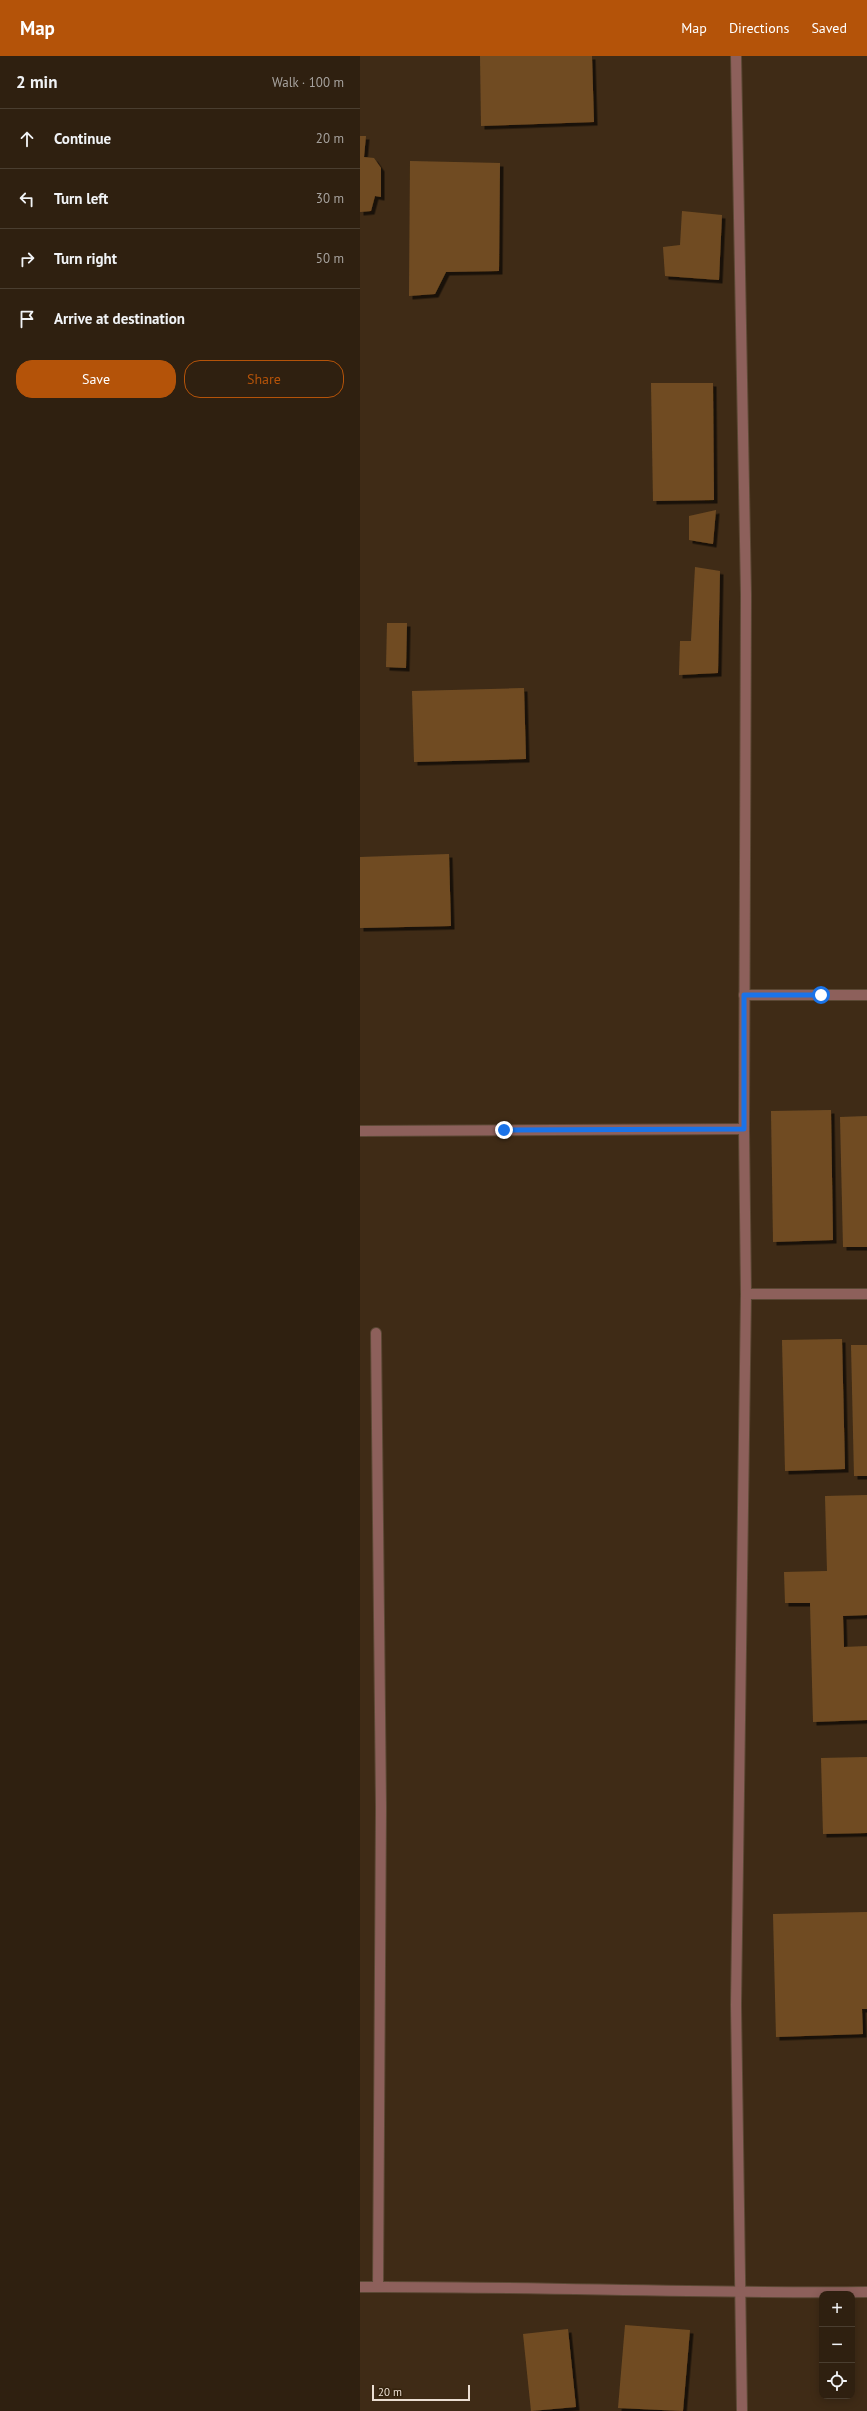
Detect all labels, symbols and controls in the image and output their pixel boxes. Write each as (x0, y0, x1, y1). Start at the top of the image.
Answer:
text: Map (20, 16, 55, 40)
text: Map (681, 19, 707, 37)
text: Directions (729, 19, 789, 37)
text: Saved (811, 19, 847, 37)
text: 2 min (16, 71, 57, 93)
text: Walk · 100 m (272, 74, 344, 91)
icon: ahead (16, 128, 38, 150)
text: Continue (54, 129, 111, 148)
text: 20 m (316, 130, 344, 147)
icon: left (16, 188, 38, 210)
text: Turn left (54, 189, 108, 208)
text: 30 m (316, 190, 344, 207)
icon: right (16, 248, 38, 270)
text: Turn right (54, 249, 117, 268)
text: 50 m (316, 250, 344, 267)
icon: arrive (16, 308, 38, 330)
text: Arrive at destination (54, 309, 185, 328)
button: Save (16, 360, 176, 398)
button: Share (184, 360, 344, 398)
route start (812, 986, 830, 1004)
route end (495, 1121, 513, 1139)
map controls (819, 2291, 855, 2399)
button: + (819, 2291, 855, 2327)
button: − (819, 2327, 855, 2363)
button: locate (819, 2363, 855, 2399)
scale bar (372, 2383, 470, 2402)
text: 20 m (378, 2385, 402, 2399)

